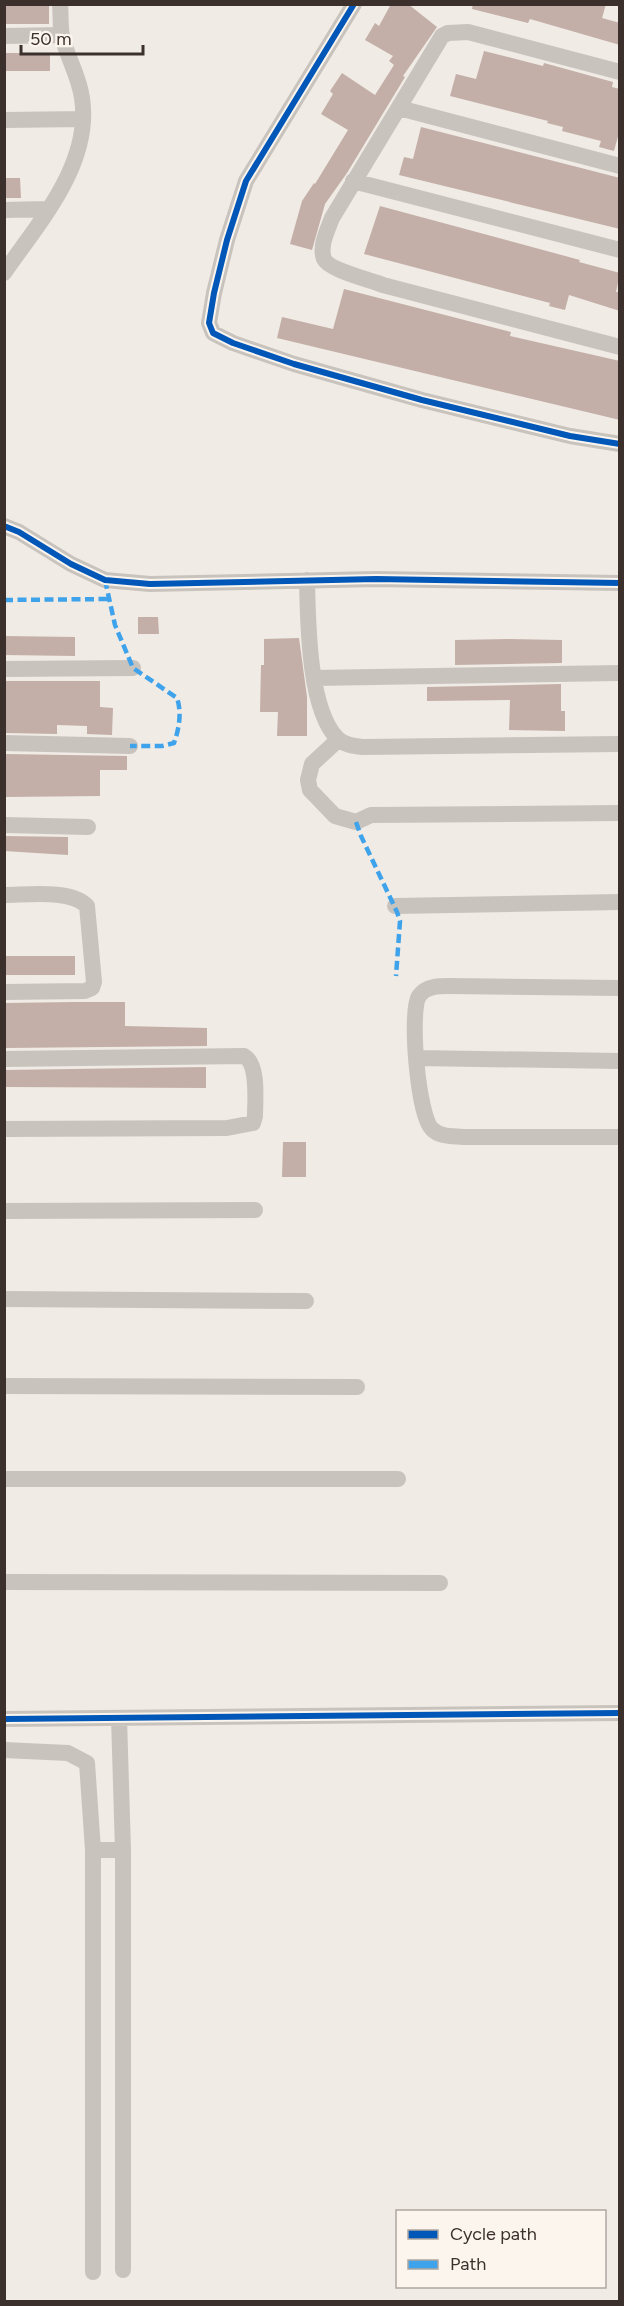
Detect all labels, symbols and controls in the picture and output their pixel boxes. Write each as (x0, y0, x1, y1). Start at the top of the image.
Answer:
scale bar (21, 18, 142, 56)
text: 50 m (30, 28, 72, 50)
legend (396, 2210, 606, 2288)
text: Cycle path (450, 2223, 537, 2245)
text: Path (450, 2253, 486, 2275)

